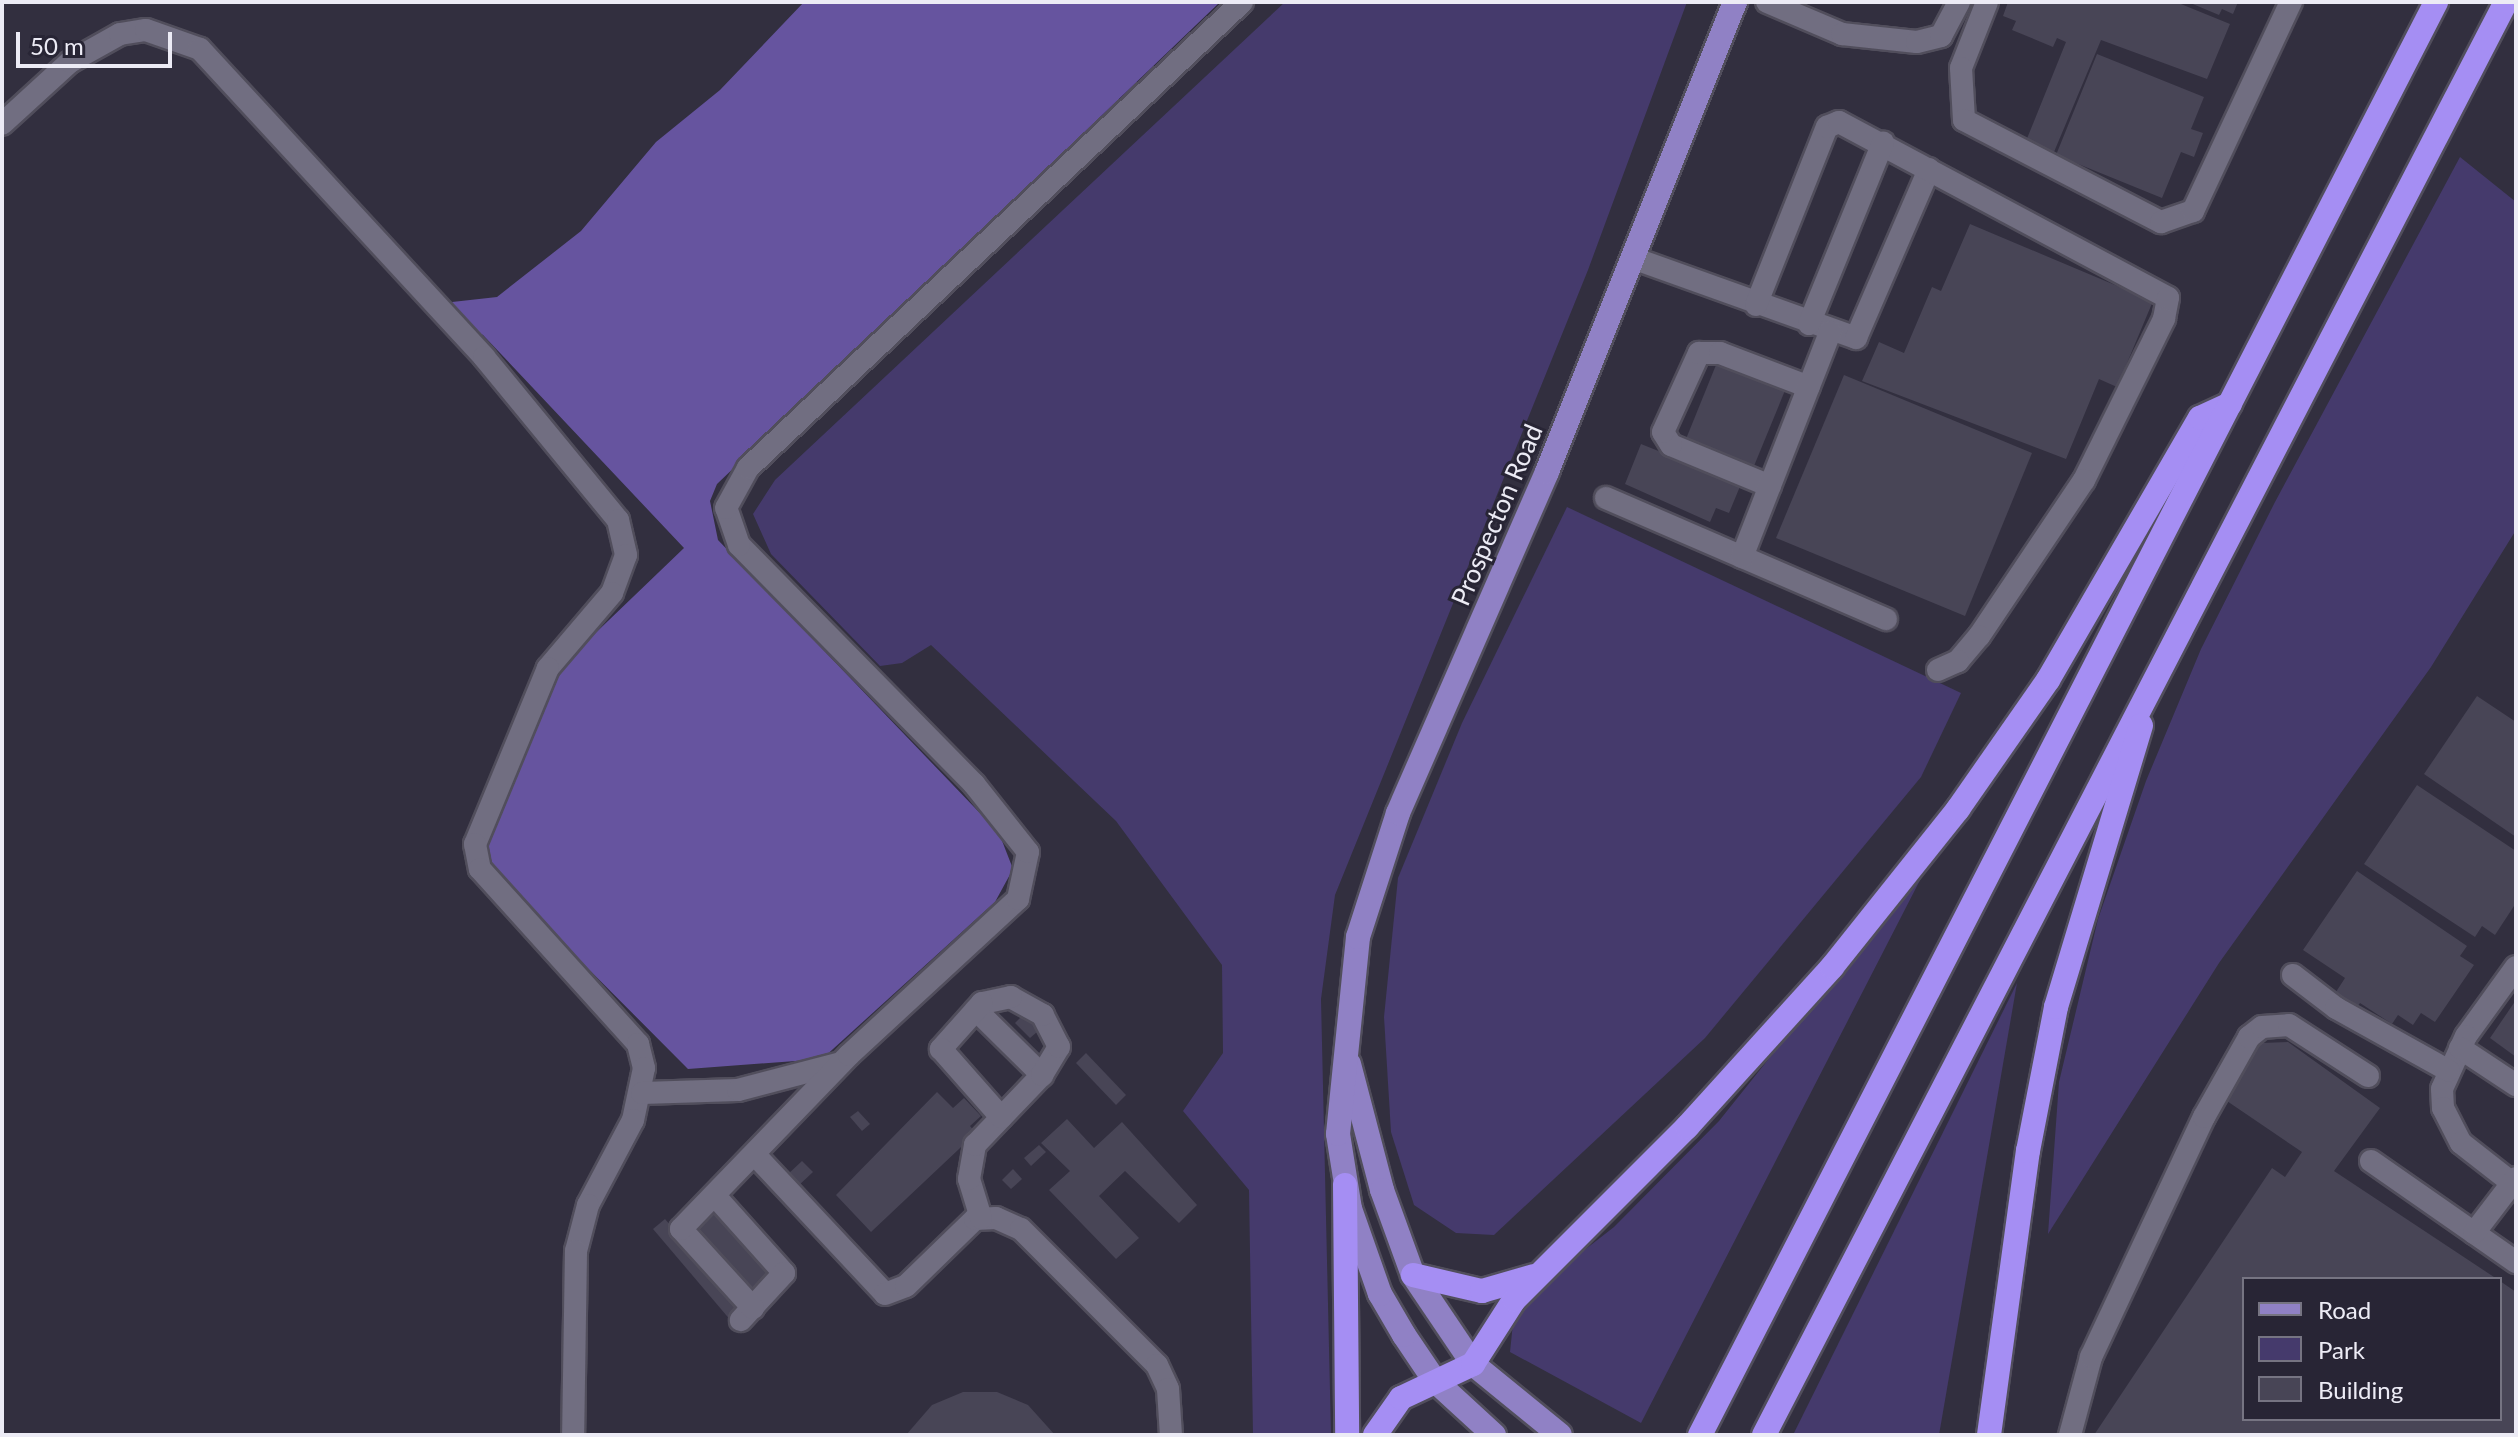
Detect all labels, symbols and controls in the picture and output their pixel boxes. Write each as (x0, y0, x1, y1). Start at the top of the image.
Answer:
scale bar (20, 16, 176, 66)
text: 50 m (30, 31, 84, 60)
street label: Prospecton Road (1445, 420, 1549, 610)
legend (2242, 1277, 2502, 1421)
text: Road (2318, 1295, 2371, 1324)
text: Park (2318, 1335, 2365, 1364)
text: Building (2318, 1375, 2403, 1404)

